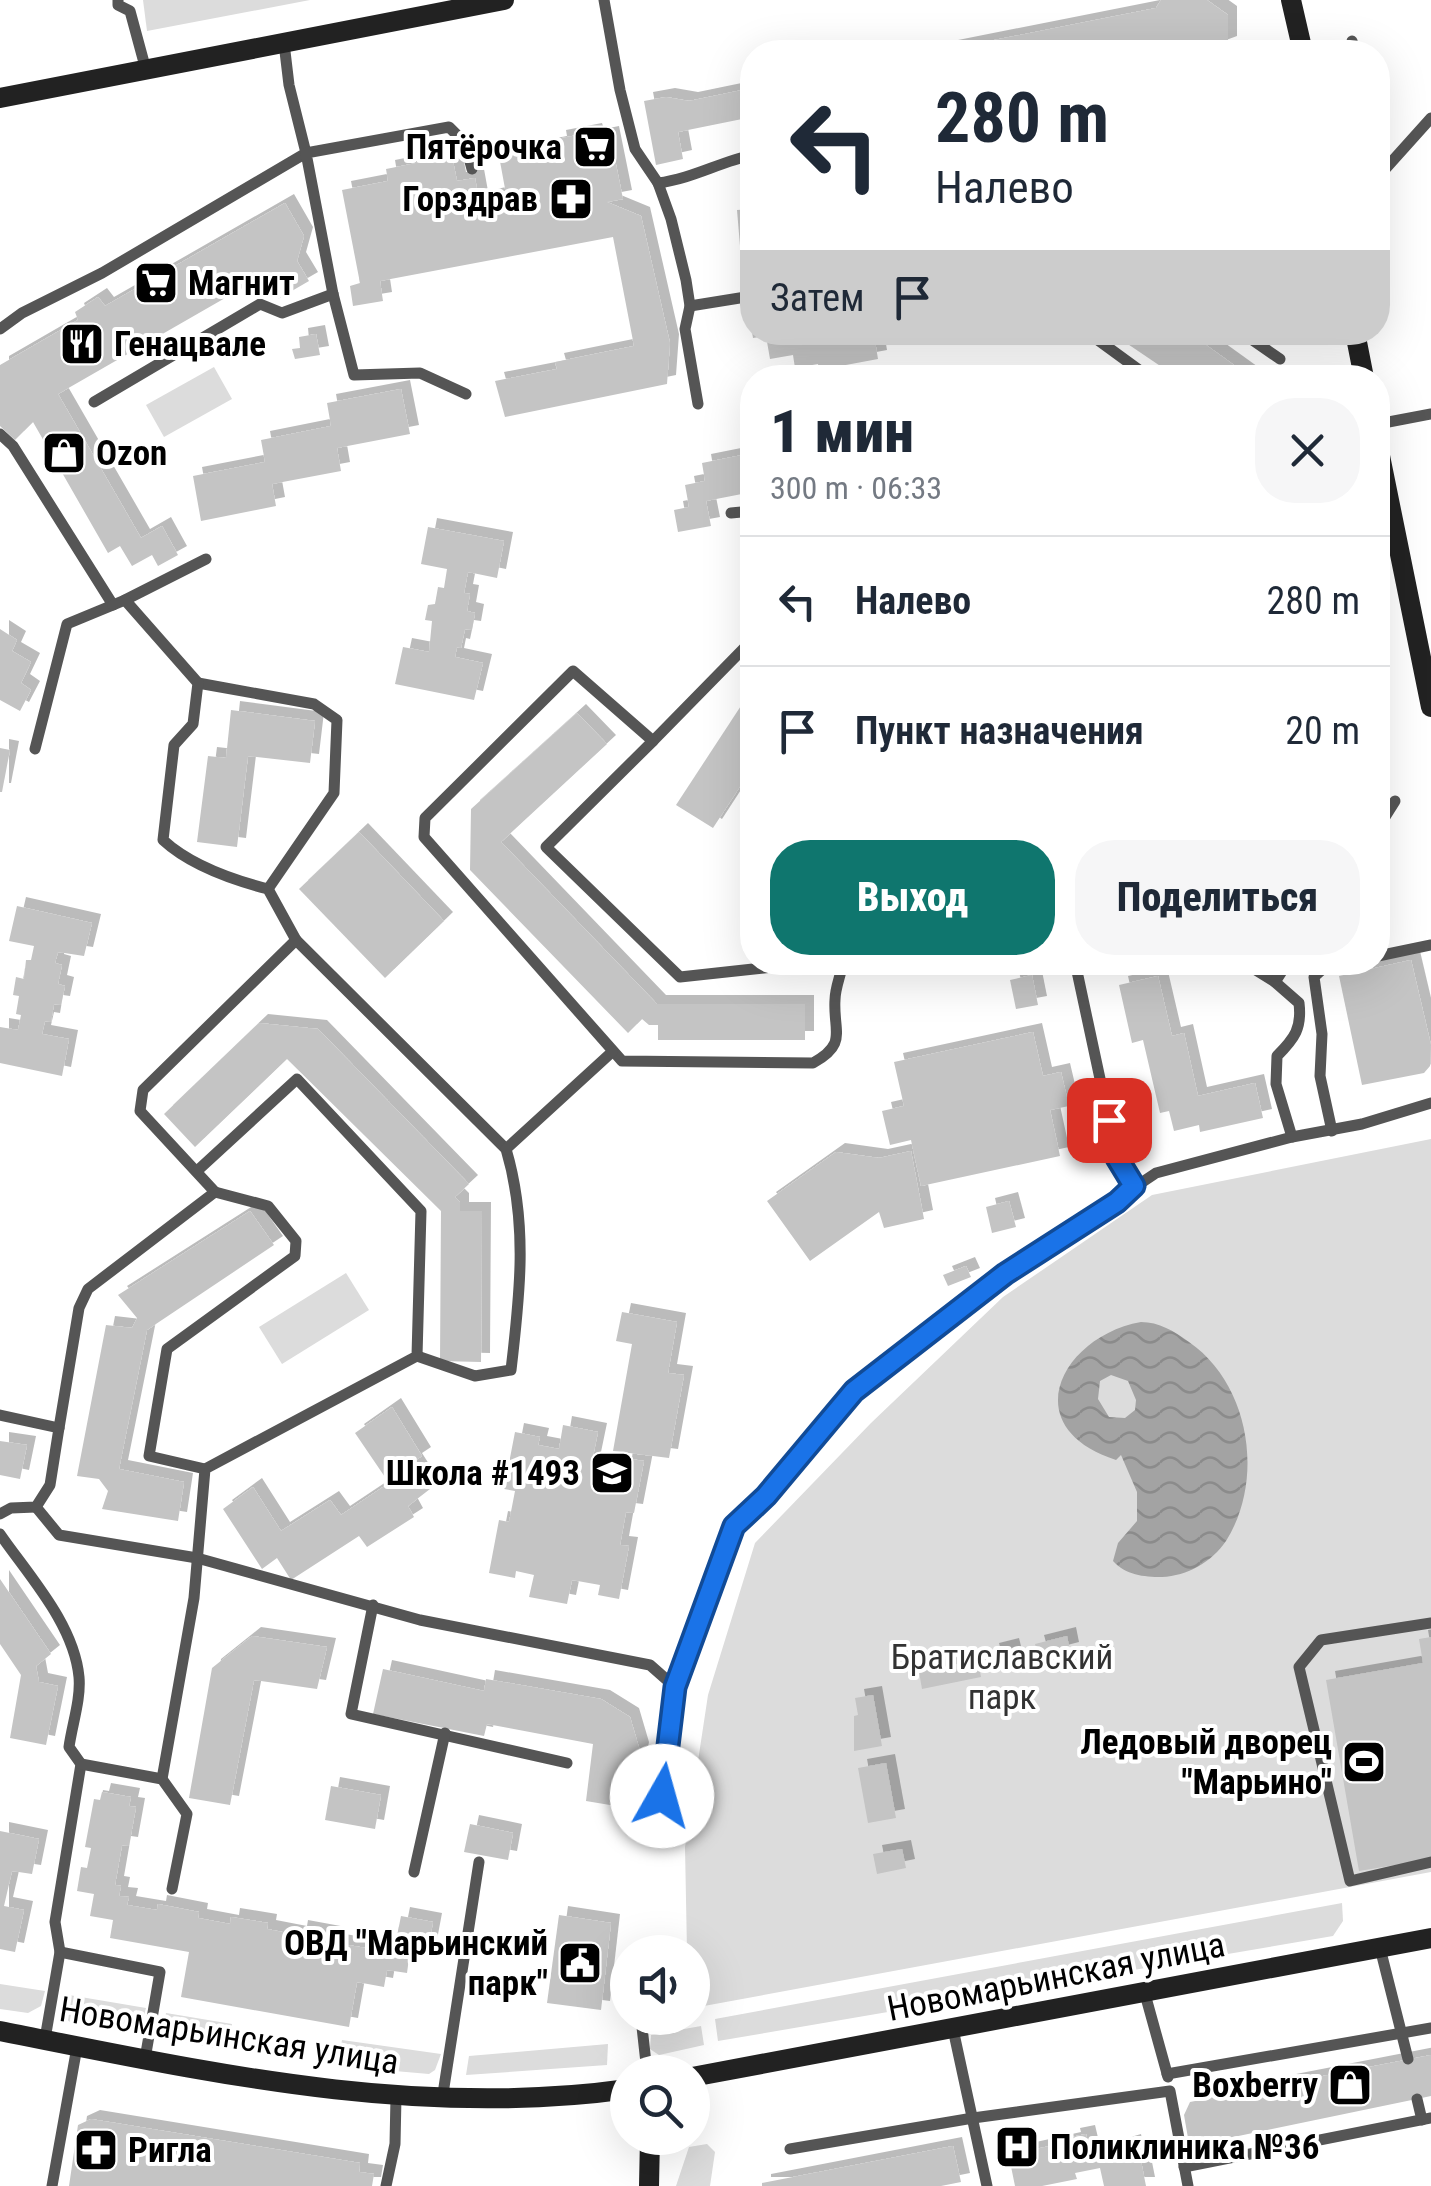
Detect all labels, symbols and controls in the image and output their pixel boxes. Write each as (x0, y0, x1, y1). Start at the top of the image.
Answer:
text: 280 m (935, 77, 1109, 159)
icon: left (770, 80, 900, 210)
supermarket icon: Пятёрочка (572, 124, 618, 170)
place label: Пятёрочка (406, 127, 562, 168)
text: Налево (935, 161, 1074, 214)
pharmacy icon: Горздрав (548, 176, 594, 222)
place label: Горздрав (402, 179, 538, 220)
supermarket icon: Магнит (133, 260, 179, 306)
place label: Магнит (188, 263, 295, 304)
icon: arrive (885, 270, 940, 325)
text: Затем (770, 276, 865, 320)
restaurant icon: Генацвале (59, 321, 105, 367)
place label: Генацвале (114, 324, 266, 365)
text: 1 мин (770, 396, 914, 467)
button: close (1255, 398, 1360, 503)
shop icon: Ozon (41, 430, 87, 476)
place label: Ozon (96, 433, 167, 474)
text: 300 m · 06:33 (770, 469, 942, 507)
icon: left (770, 574, 825, 629)
text: Налево (855, 579, 971, 623)
text: 280 m (1266, 579, 1360, 623)
icon: arrive (770, 704, 825, 759)
text: Пункт назначения (855, 709, 1144, 753)
text: 20 m (1285, 709, 1360, 753)
button: Выход (770, 840, 1055, 955)
button: Поделиться (1075, 840, 1360, 955)
pin (1067, 1078, 1152, 1163)
icon: arrive (1082, 1093, 1137, 1148)
school or university icon: Школа #1493 (589, 1450, 635, 1496)
place label: Школа #1493 (386, 1453, 580, 1494)
park label: Братиславский парк (891, 1637, 1113, 1718)
place label: Ледовый дворец "Марьино" (1080, 1722, 1332, 1803)
sports icon: Ледовый дворец "Марьино" (1341, 1739, 1387, 1785)
position arrow (610, 1744, 714, 1848)
place label: ОВД "Марьинский парк" (284, 1923, 548, 2004)
street label: Новомарьинская улица (884, 1924, 1228, 2030)
map controls (610, 1935, 710, 2155)
button: sound (610, 1935, 710, 2035)
public building icon: ОВД "Марьинский парк" (557, 1940, 603, 1986)
street label: Новомарьинская улица (56, 1989, 402, 2083)
button: search (610, 2055, 710, 2155)
shop icon: Boxberry (1327, 2062, 1373, 2108)
place label: Boxberry (1192, 2065, 1318, 2106)
hospital icon: Поликлиника №36 (994, 2124, 1040, 2170)
pharmacy icon: Ригла (73, 2127, 119, 2173)
place label: Поликлиника №36 (1050, 2127, 1319, 2168)
place label: Ригла (128, 2130, 212, 2171)

